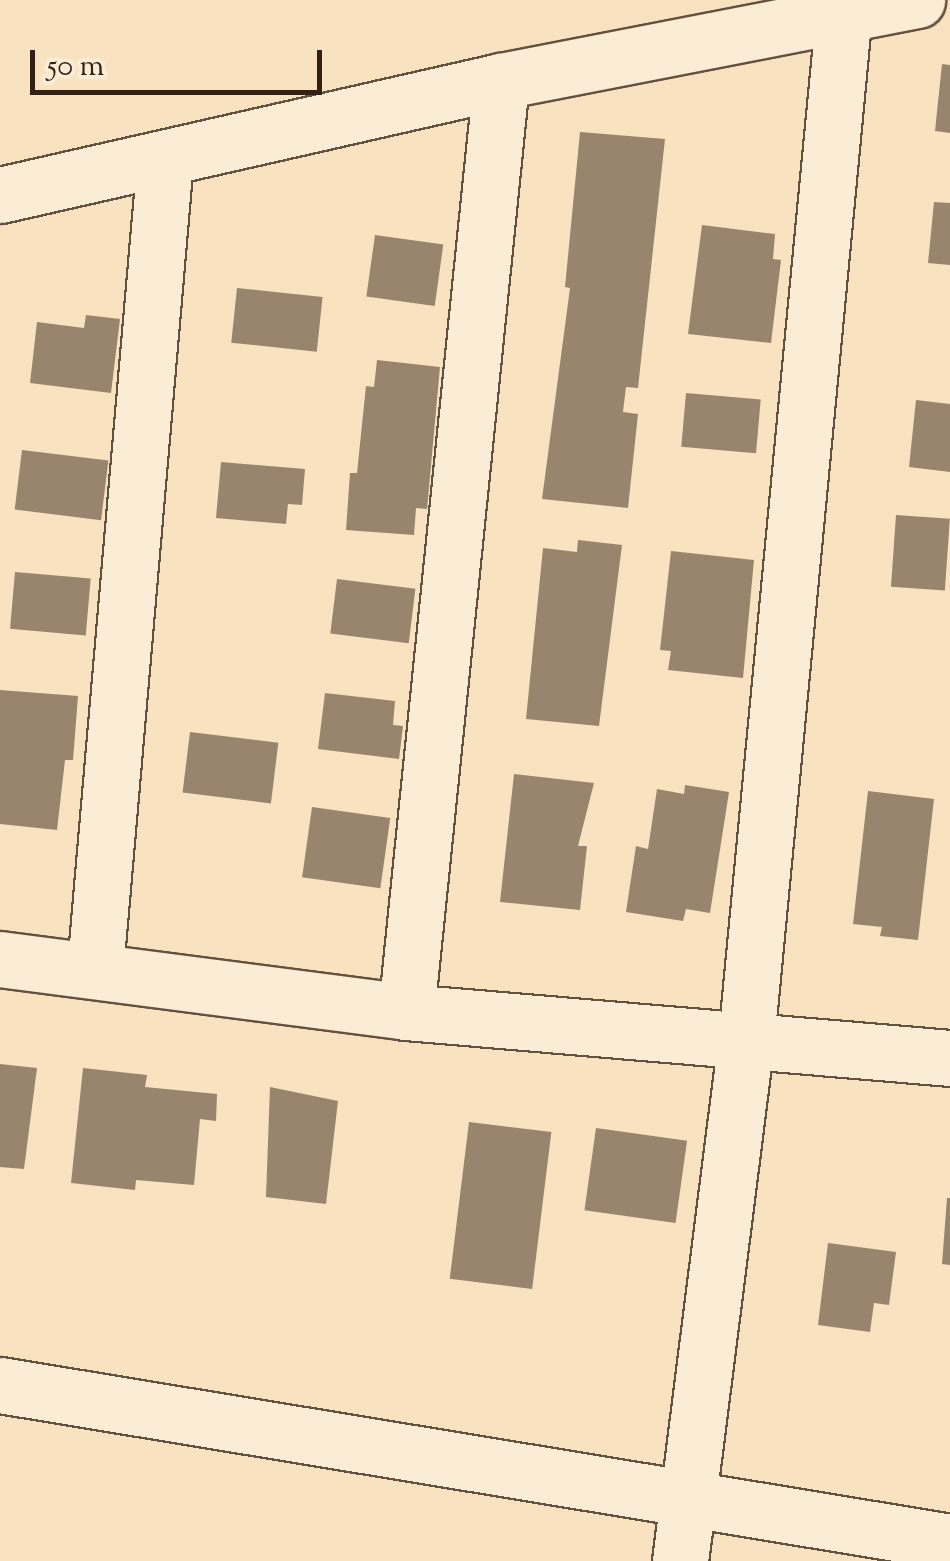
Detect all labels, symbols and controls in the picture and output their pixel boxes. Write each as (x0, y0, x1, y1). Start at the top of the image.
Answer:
scale bar (35, 30, 328, 92)
text: 50 m (47, 46, 104, 89)

